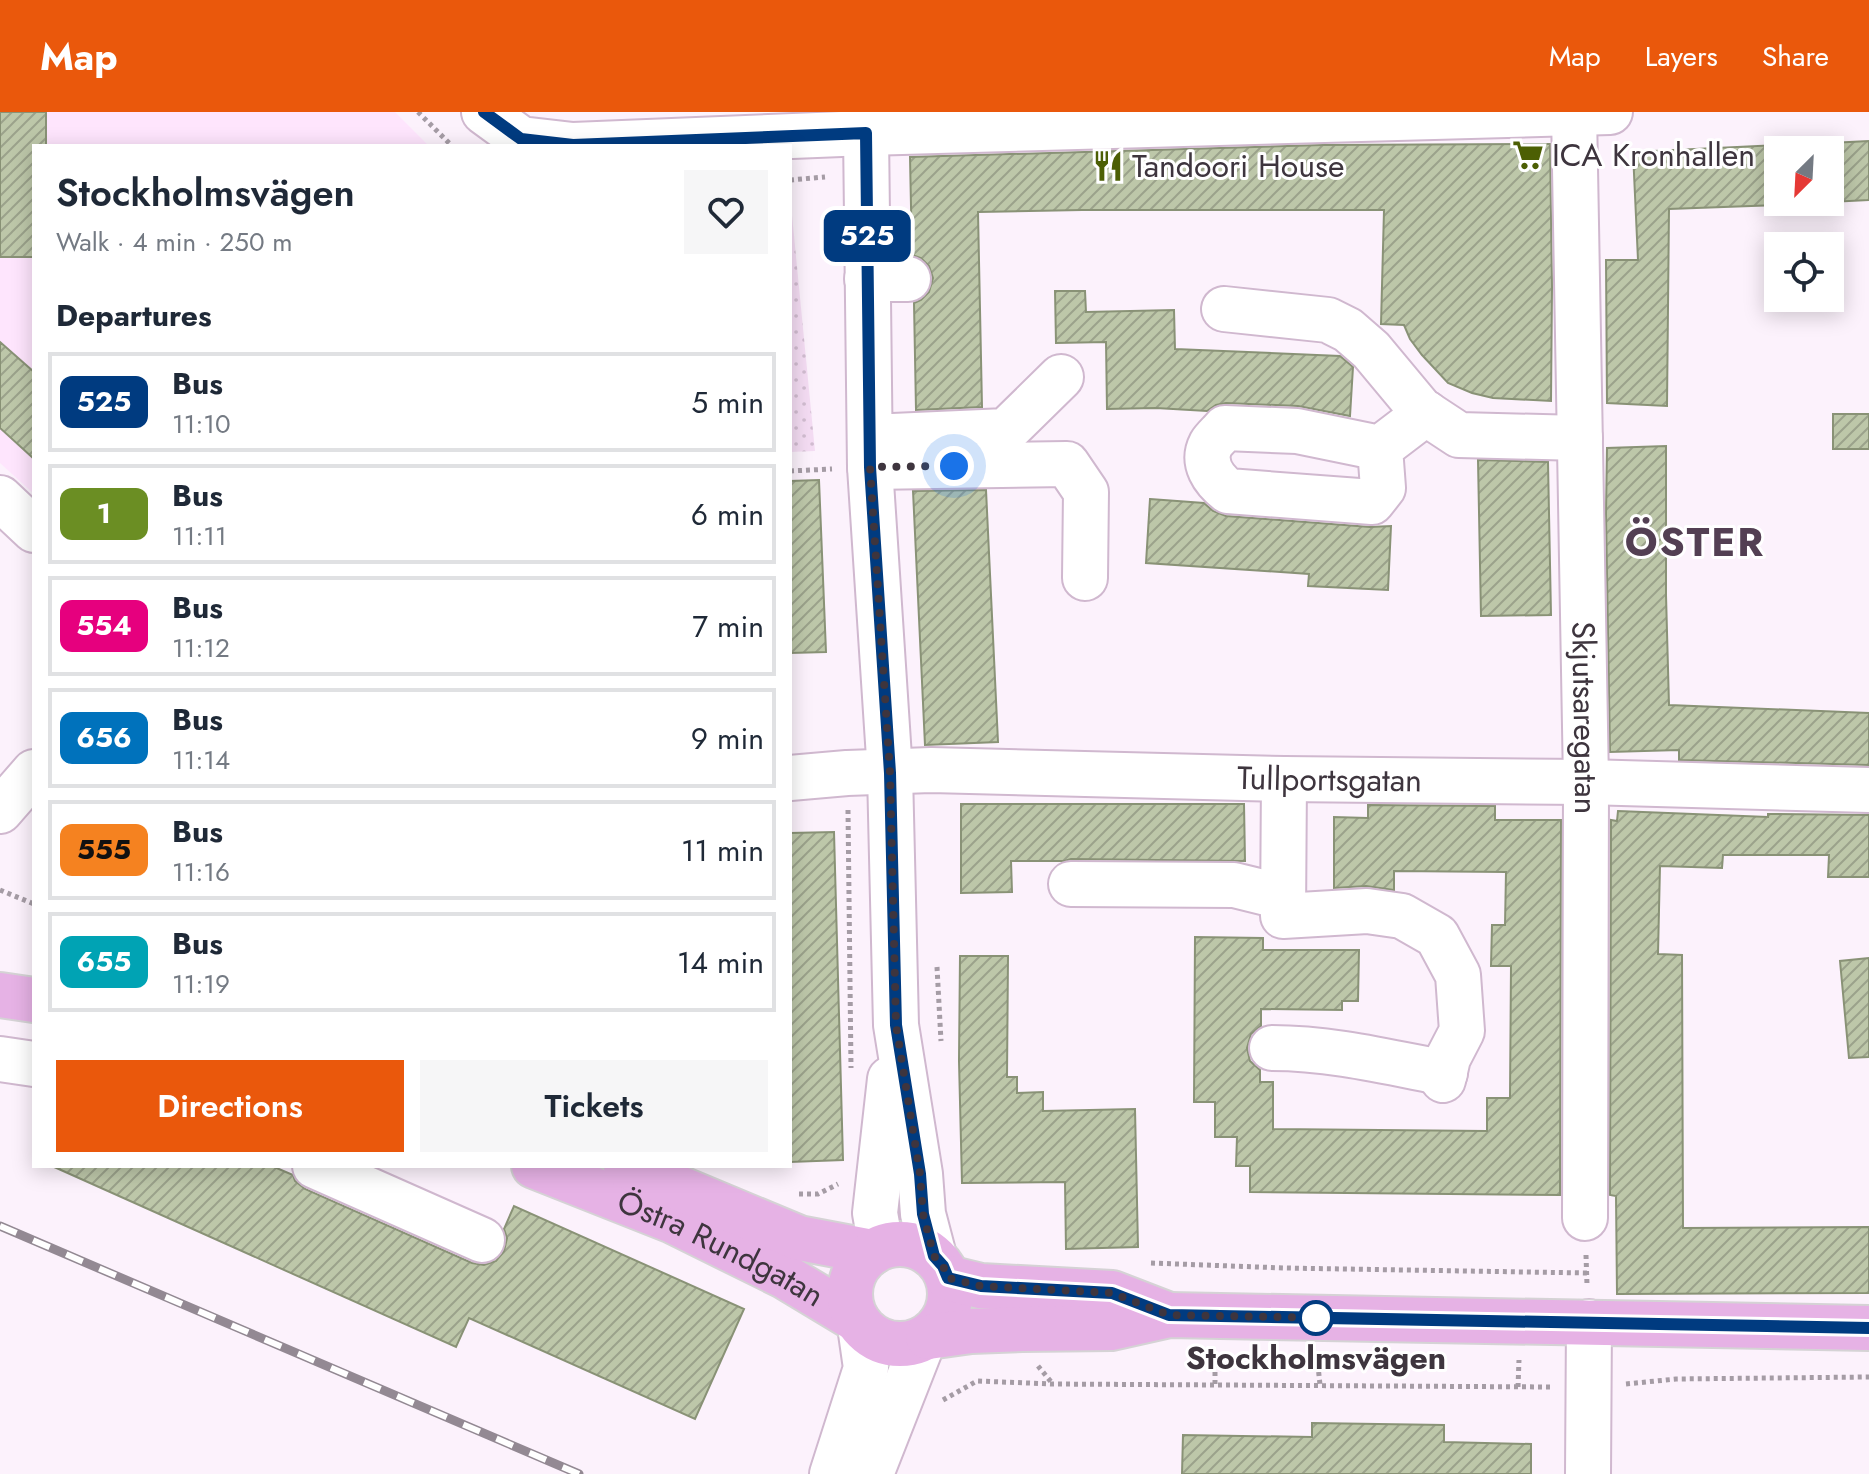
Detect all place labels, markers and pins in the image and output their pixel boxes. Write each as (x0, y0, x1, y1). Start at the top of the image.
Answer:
place label: ICA Kronhallen (1552, 132, 1755, 178)
supermarket icon: ICA Kronhallen (1511, 138, 1545, 172)
place label: Tandoori House (1132, 143, 1344, 189)
restaurant icon: Tandoori House (1091, 149, 1125, 183)
marker: Stockholmsvägen (1299, 1301, 1333, 1335)
place label: Stockholmsvägen (1186, 1335, 1446, 1381)

